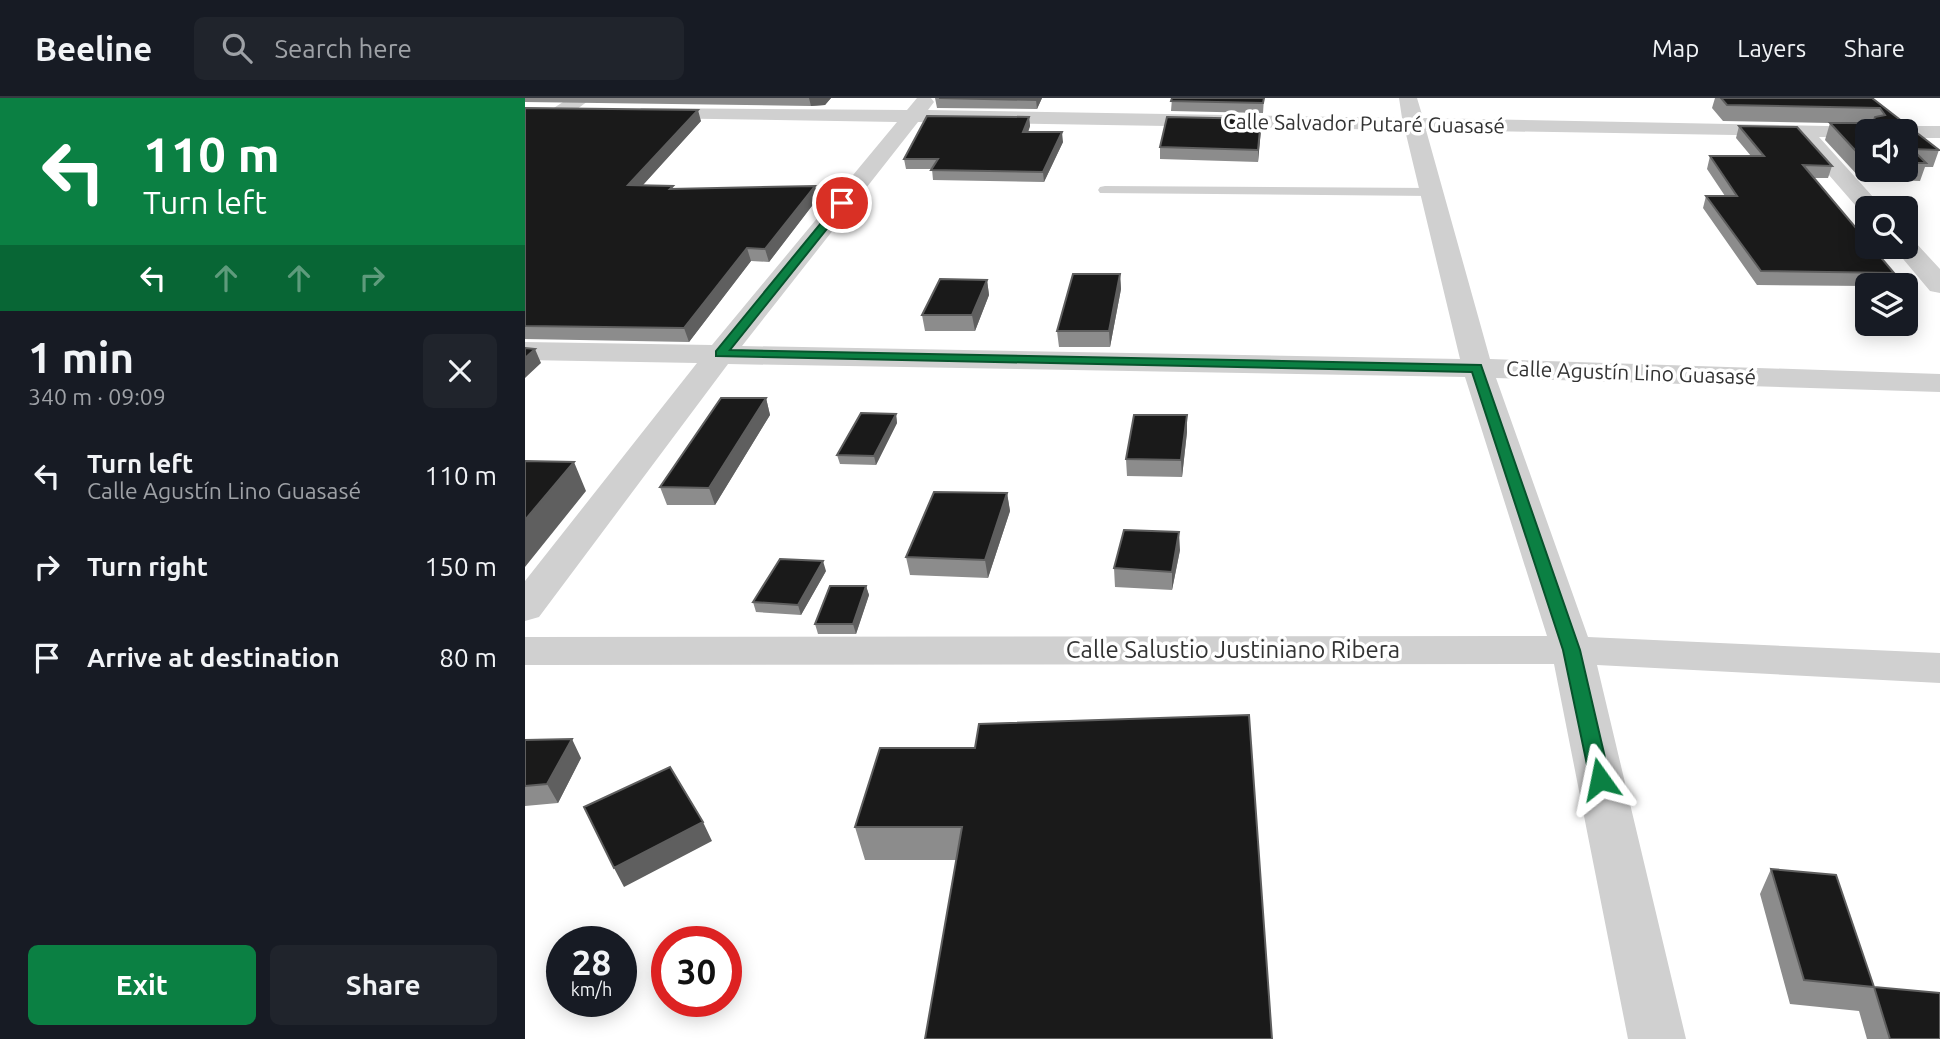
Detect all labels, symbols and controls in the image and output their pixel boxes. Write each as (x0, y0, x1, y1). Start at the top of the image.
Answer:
search box (194, 17, 684, 80)
icon: search (218, 29, 256, 67)
text: Beeline (35, 30, 152, 67)
text: Search here (274, 34, 412, 63)
text: Map (1652, 35, 1699, 62)
text: Layers (1737, 35, 1806, 62)
text: Share (1844, 35, 1905, 62)
street label: Calle Salvador Putaré Guasasé (1223, 109, 1505, 137)
map controls (1855, 119, 1918, 336)
button: sound (1855, 119, 1918, 182)
icon: left (28, 126, 119, 217)
text: 110 m (143, 126, 280, 181)
pin (812, 173, 872, 233)
text: Turn left (143, 184, 267, 220)
icon: arrive (823, 184, 861, 222)
button: search (1855, 196, 1918, 259)
icon: left (134, 259, 172, 297)
icon: ahead (207, 259, 245, 297)
icon: ahead (280, 259, 318, 297)
icon: right (353, 259, 391, 297)
button: layers (1855, 273, 1918, 336)
text: 1 min (28, 334, 134, 381)
button: close (423, 334, 497, 408)
street label: Calle Agustín Lino Guasasé (1506, 356, 1757, 388)
text: 340 m · 09:09 (28, 384, 166, 409)
text: Turn left (87, 449, 193, 478)
icon: left (28, 457, 66, 495)
text: 110 m (425, 461, 497, 490)
text: Calle Agustín Lino Guasasé (87, 478, 361, 503)
icon: right (28, 548, 66, 586)
text: Turn right (87, 552, 208, 581)
text: 150 m (425, 552, 497, 581)
street label: Calle Salustio Justiniano Ribera (1066, 636, 1400, 663)
icon: arrive (28, 639, 66, 677)
text: Arrive at destination (87, 643, 340, 672)
text: 80 m (439, 643, 497, 672)
position arrow (1563, 742, 1637, 816)
speed limit sign: 30 (651, 926, 742, 1017)
text: 28 (572, 942, 611, 982)
button: Exit (28, 945, 256, 1025)
button: Share (270, 945, 497, 1025)
text: km/h (571, 979, 612, 999)

